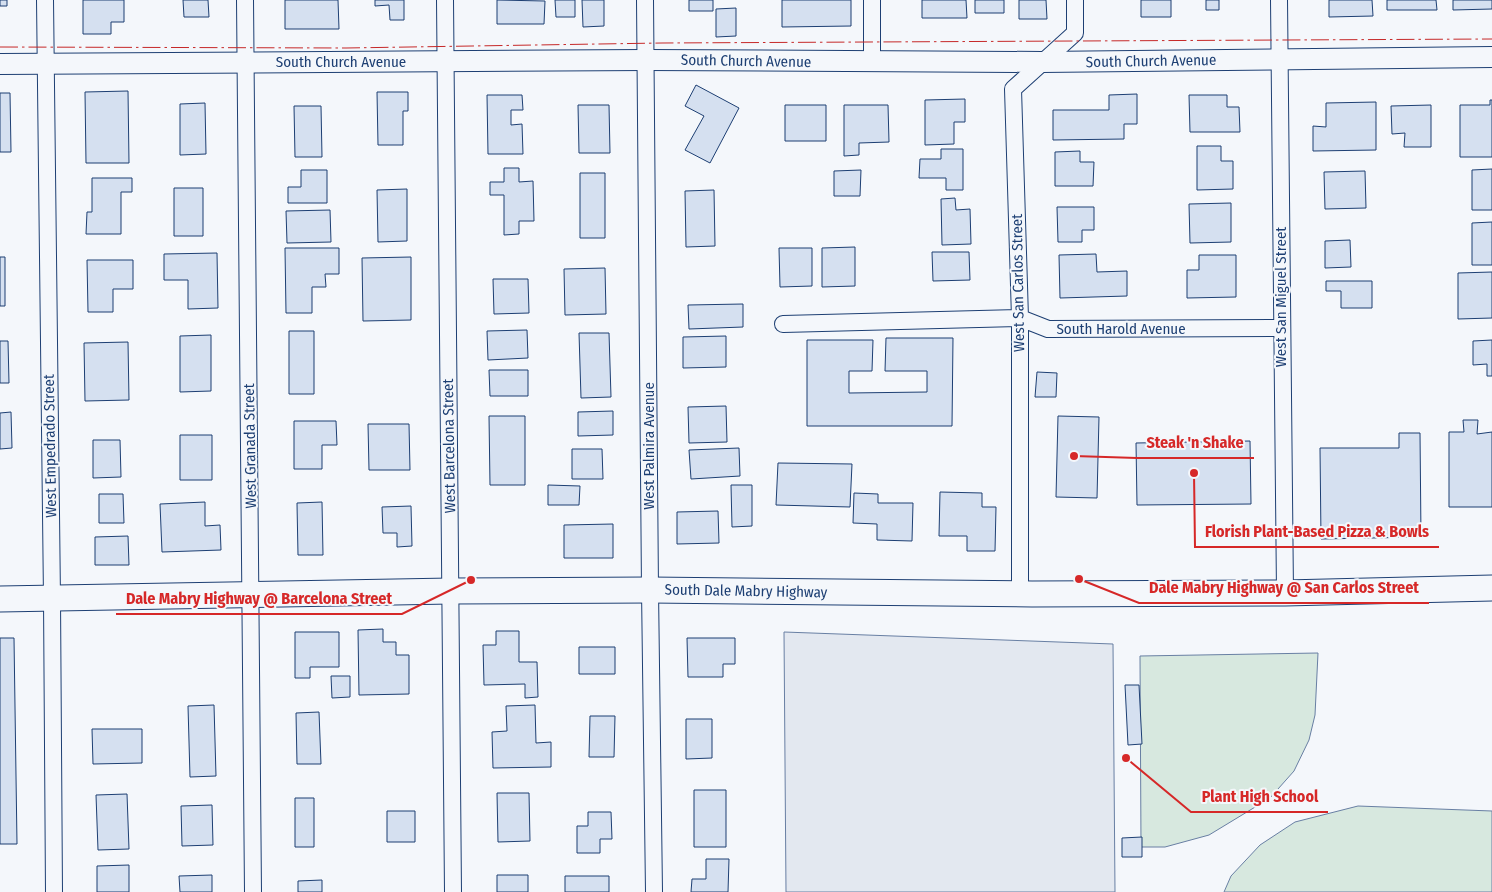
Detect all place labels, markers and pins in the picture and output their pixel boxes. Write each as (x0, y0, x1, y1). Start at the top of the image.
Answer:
callout: Steak 'n Shake (1137, 427, 1254, 458)
callout: Florish Plant-Based Pizza & Bowls (1195, 516, 1439, 547)
callout: Dale Mabry Highway @ San Carlos Street (1139, 572, 1429, 603)
callout: Dale Mabry Highway @ Barcelona Street (116, 583, 402, 614)
callout: Plant High School (1191, 781, 1328, 812)

